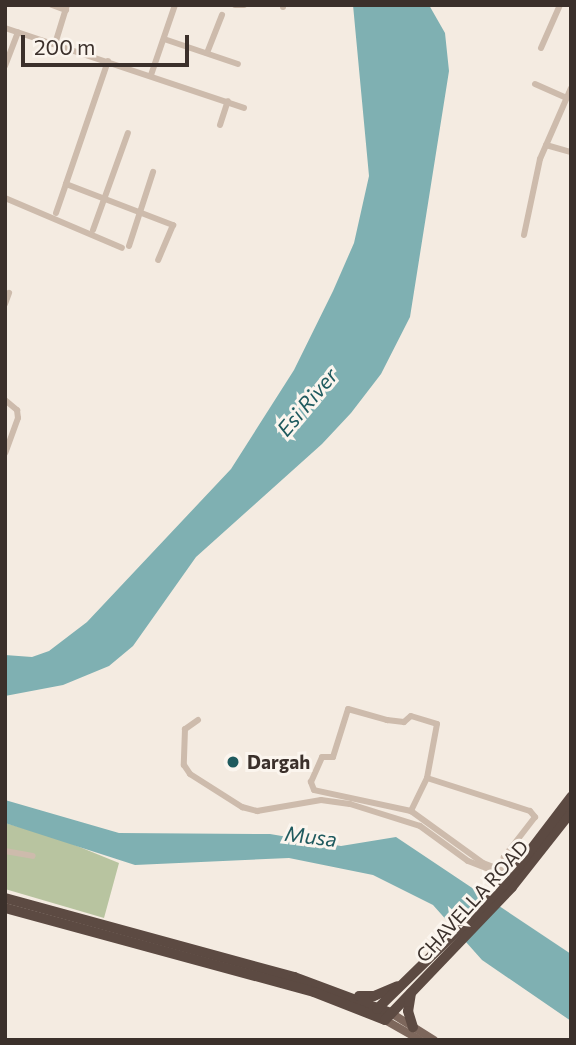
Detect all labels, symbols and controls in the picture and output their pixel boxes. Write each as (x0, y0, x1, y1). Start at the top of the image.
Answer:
scale bar (24, 21, 192, 65)
text: 200 m (34, 34, 95, 59)
water label: Esi River (271, 363, 343, 441)
place label: Dargah (247, 751, 310, 773)
marker: Dargah (225, 754, 241, 770)
water label: Musa (284, 820, 338, 852)
street label: CHAVELLA ROAD (411, 835, 533, 967)

